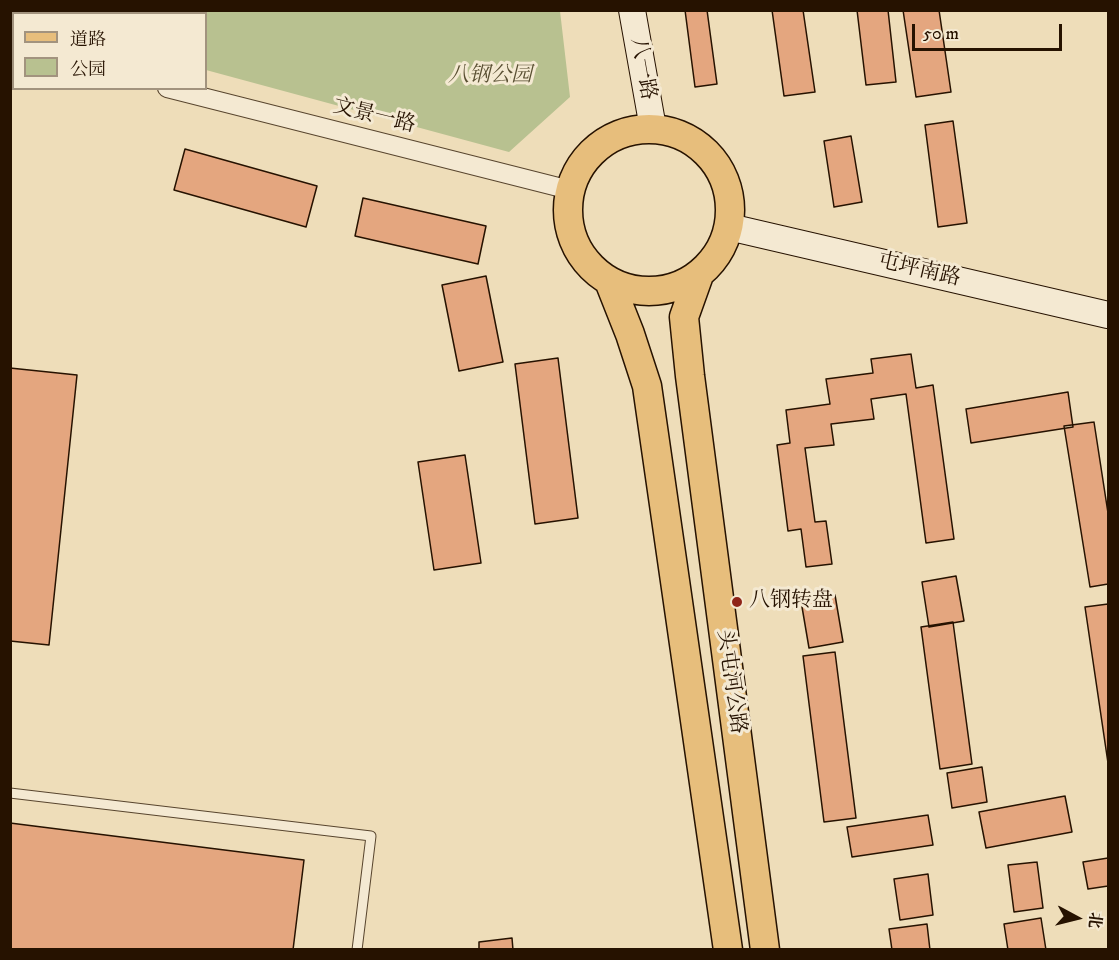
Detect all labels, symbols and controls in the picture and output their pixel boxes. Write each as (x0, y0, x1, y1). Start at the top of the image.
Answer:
legend (12, 12, 207, 90)
scale bar (915, 12, 1065, 50)
text: 50 m (923, 23, 959, 45)
text: 道路 (70, 29, 106, 51)
street label: 八一路 (624, 36, 660, 102)
text: 公园 (70, 59, 106, 81)
park label: 八钢公园 (448, 64, 532, 90)
street label: 文景一路 (330, 95, 418, 139)
street label: 屯坪南路 (875, 249, 963, 293)
place label: 八钢转盘 (749, 589, 833, 615)
marker: 八钢转盘 (730, 595, 744, 609)
street label: 头屯河公路 (710, 628, 750, 736)
north arrow (1047, 888, 1107, 948)
text: 北 (1084, 911, 1106, 929)

